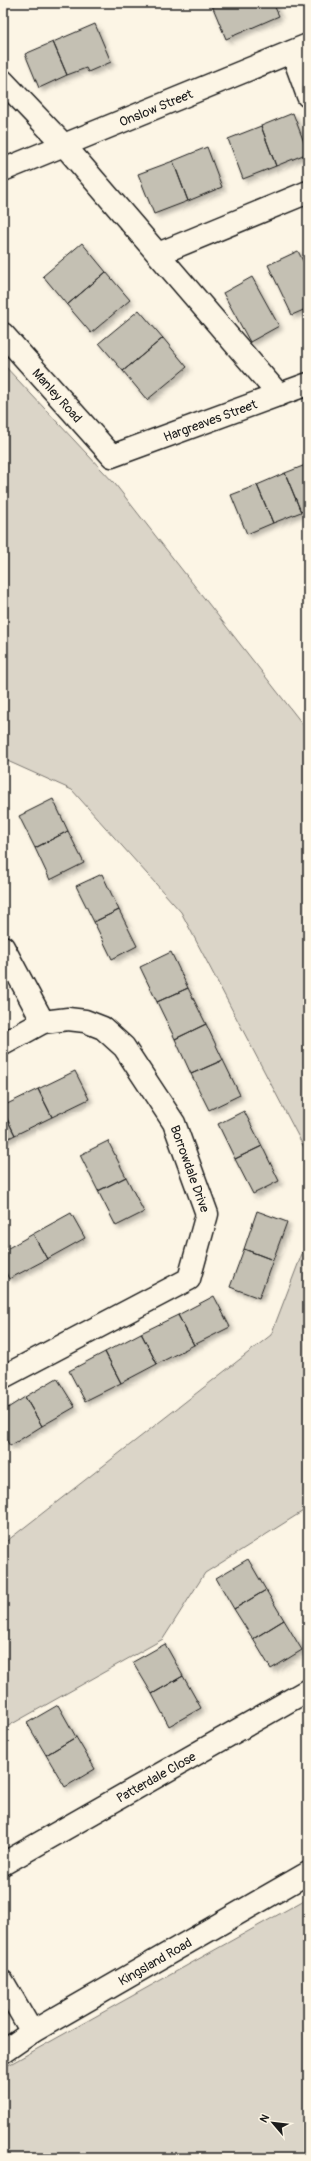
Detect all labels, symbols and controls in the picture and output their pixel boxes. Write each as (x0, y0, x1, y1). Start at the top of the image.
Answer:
street label: Onslow Street (117, 86, 196, 131)
street label: Manley Road (29, 365, 85, 426)
street label: Hargreaves Street (161, 396, 260, 445)
street label: Borrowdale Drive (166, 1123, 213, 1215)
street label: Patterdale Close (114, 1748, 199, 1807)
street label: Kingsland Road (116, 1935, 195, 1989)
north arrow (253, 2103, 293, 2143)
text: N (257, 2112, 272, 2125)

